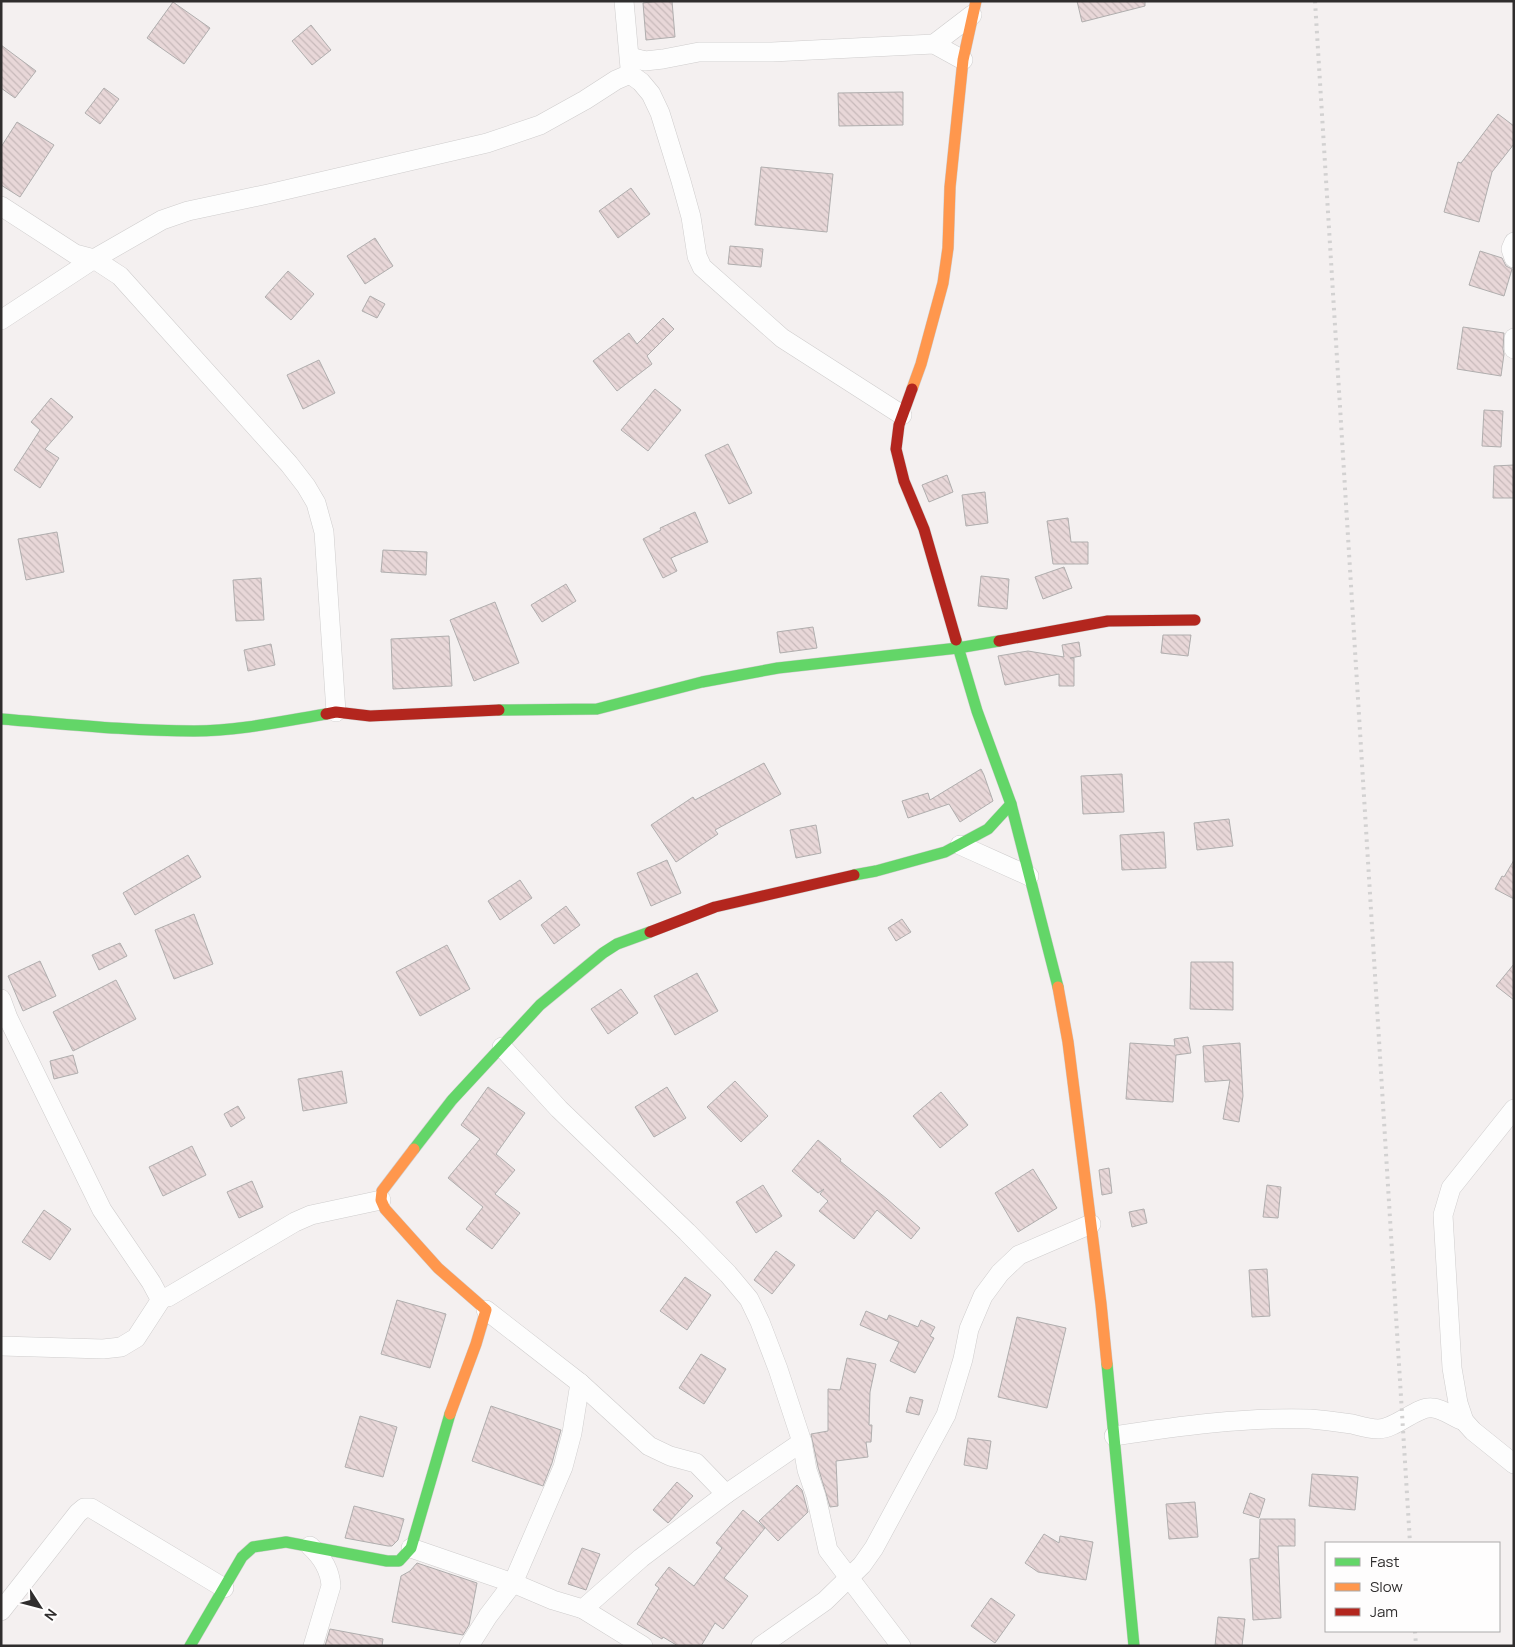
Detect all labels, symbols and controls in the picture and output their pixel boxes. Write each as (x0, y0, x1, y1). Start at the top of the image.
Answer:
legend (1325, 1542, 1500, 1632)
text: Fast (1370, 1551, 1399, 1572)
text: Slow (1370, 1576, 1403, 1597)
north arrow (15, 1582, 65, 1632)
text: Jam (1370, 1601, 1398, 1622)
text: N (40, 1605, 62, 1625)

